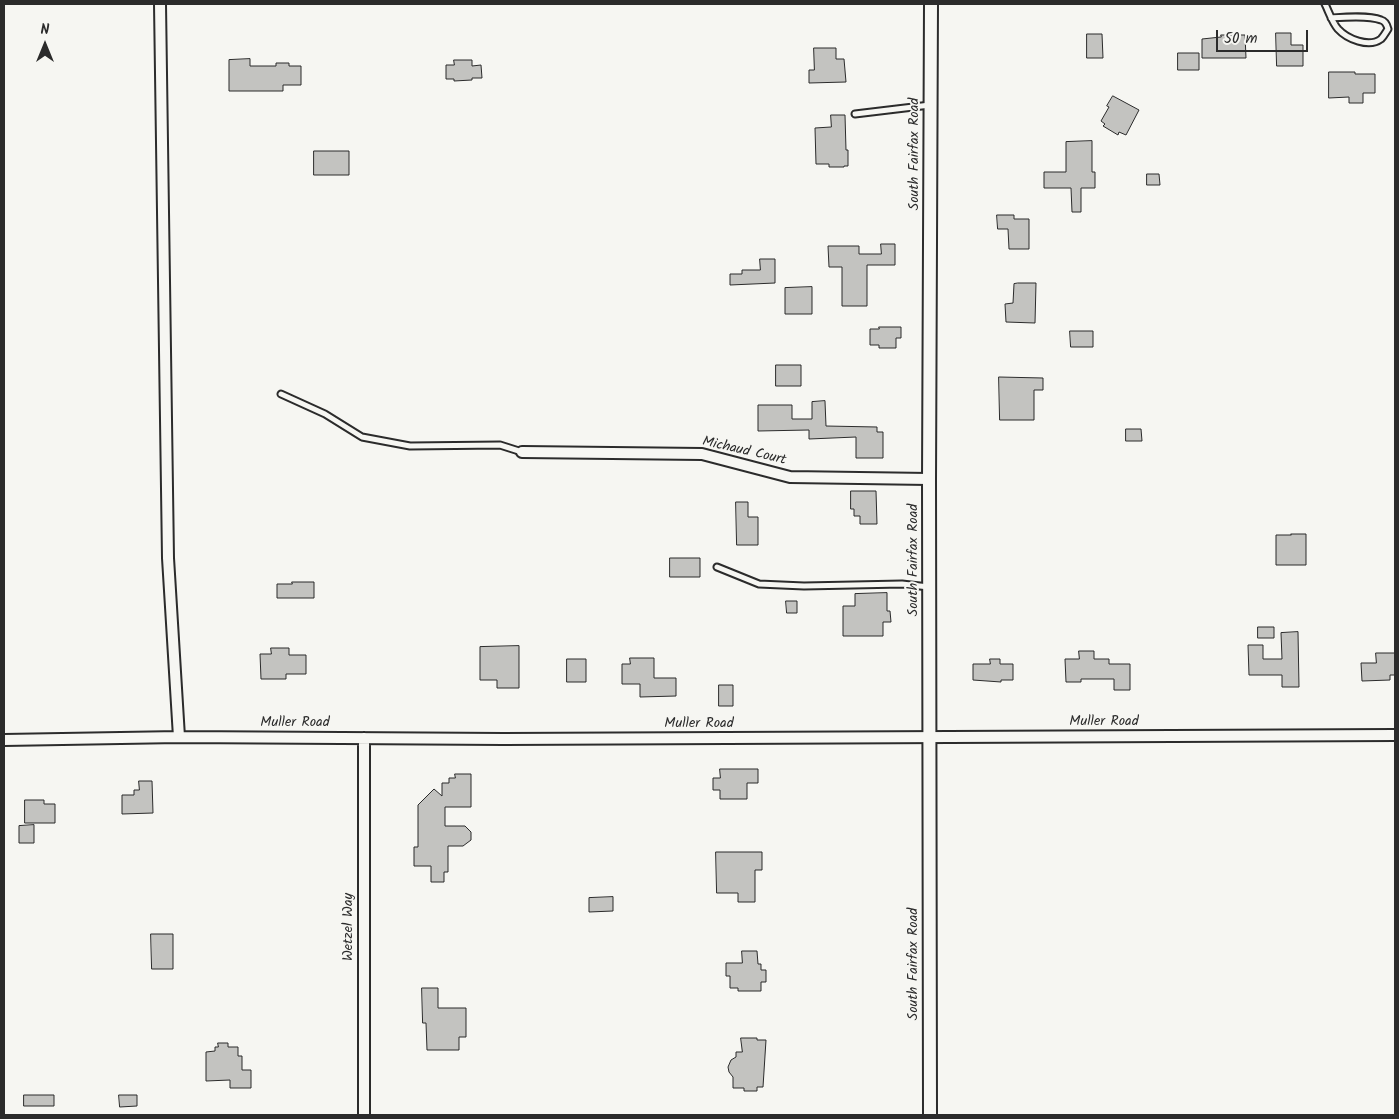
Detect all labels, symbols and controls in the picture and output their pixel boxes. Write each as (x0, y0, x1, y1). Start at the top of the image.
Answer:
text: N (41, 19, 49, 41)
north arrow (20, 20, 70, 70)
scale bar (1219, 20, 1312, 52)
text: 50 m (1224, 27, 1258, 51)
street label: South Fairfax Road (908, 98, 924, 210)
street label: Michaud Court (700, 434, 788, 470)
street label: South Fairfax Road (907, 504, 923, 616)
street label: Muller Road (1069, 715, 1139, 731)
street label: Muller Road (260, 716, 330, 732)
street label: Muller Road (664, 717, 734, 733)
street label: Wetzel Way (342, 893, 358, 961)
street label: South Fairfax Road (907, 908, 923, 1020)

